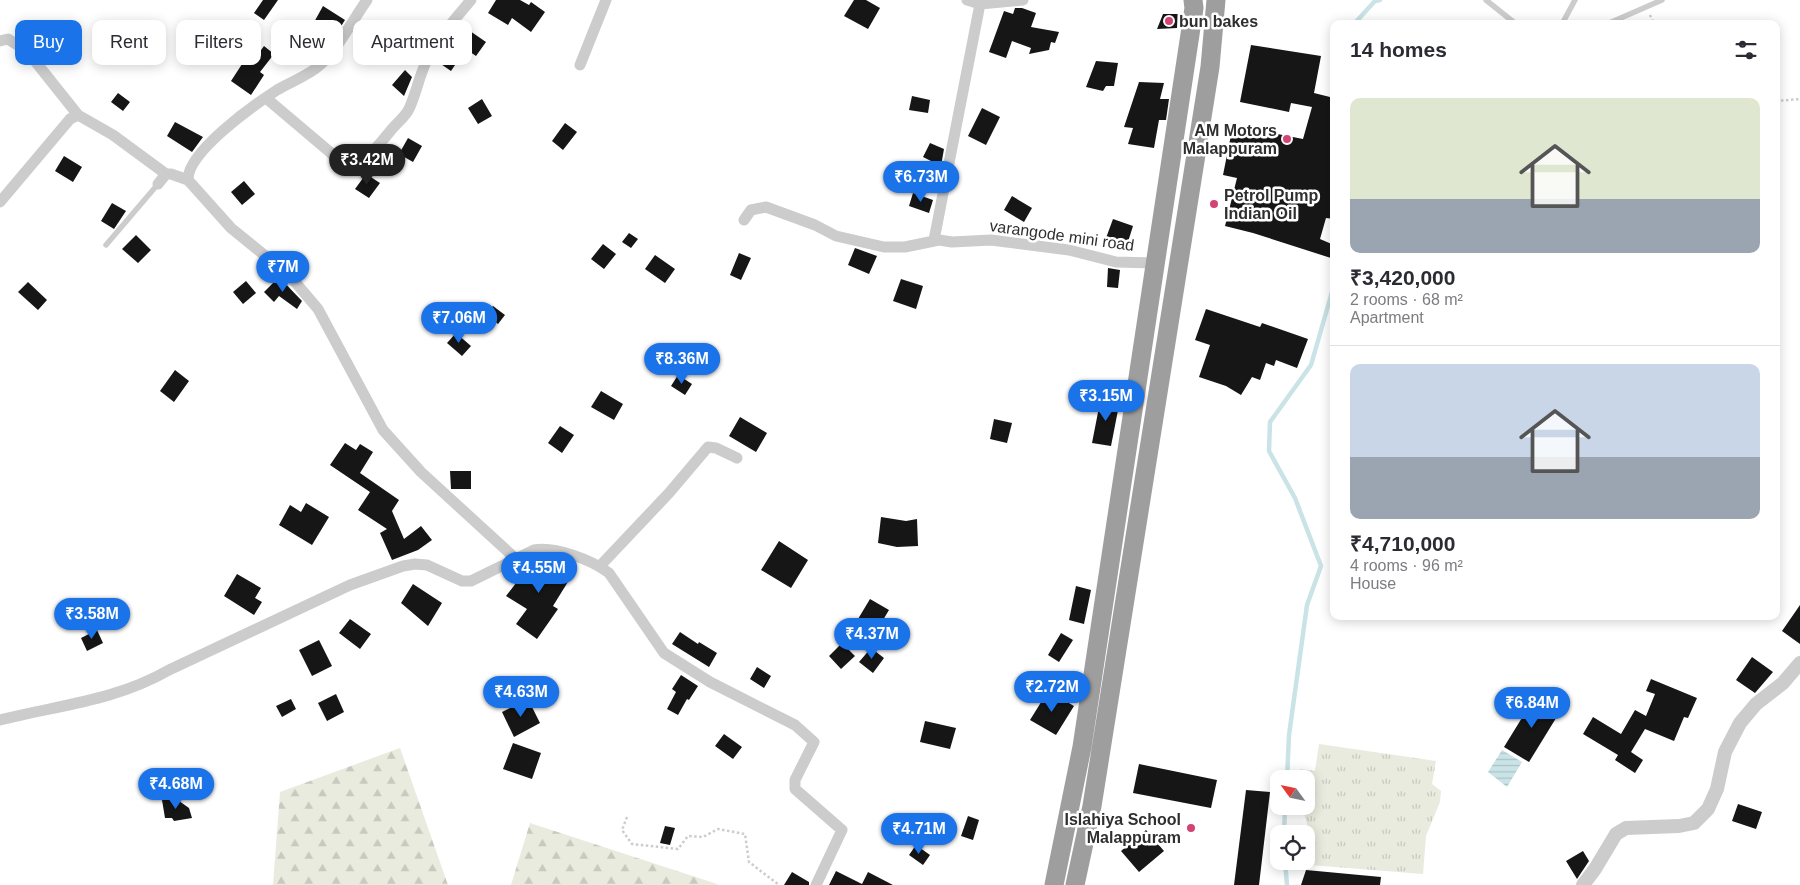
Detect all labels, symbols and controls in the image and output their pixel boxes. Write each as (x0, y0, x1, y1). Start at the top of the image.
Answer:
place label: bun bakes (1179, 13, 1258, 30)
marker: bun bakes (1163, 15, 1175, 27)
chip: Buy (15, 20, 82, 65)
chip: Rent (92, 20, 166, 65)
chip: Filters (176, 20, 261, 65)
chip: New (271, 20, 343, 65)
chip: Apartment (353, 20, 472, 65)
icon: filters (1732, 36, 1760, 64)
text: 14 homes (1350, 38, 1447, 61)
place label: AM Motors Malappuram (1183, 122, 1277, 157)
icon: home (1510, 131, 1600, 221)
marker: AM Motors Malappuram (1281, 133, 1293, 145)
pin: ₹3.42M (326, 144, 408, 186)
text: ₹3.42M (340, 151, 394, 168)
pin: ₹6.73M (880, 160, 962, 203)
text: ₹6.73M (894, 168, 948, 185)
place label: Petrol Pump Indian Oil (1224, 187, 1318, 222)
marker: Petrol Pump Indian Oil (1208, 198, 1220, 210)
street label: varangode mini road (989, 217, 1135, 254)
pin: ₹7M (259, 250, 307, 293)
text: ₹7M (267, 258, 299, 275)
text: ₹3,420,000 (1350, 266, 1455, 289)
text: 2 rooms · 68 m² (1350, 291, 1463, 308)
pin: ₹7.06M (418, 302, 500, 344)
text: ₹7.06M (432, 309, 486, 326)
text: Apartment (1350, 309, 1424, 326)
pin: ₹8.36M (641, 342, 723, 385)
text: ₹8.36M (655, 350, 709, 367)
pin: ₹3.15M (1065, 380, 1147, 422)
text: ₹3.15M (1079, 387, 1133, 404)
icon: home (1510, 396, 1600, 486)
text: ₹4,710,000 (1350, 532, 1455, 555)
pin: ₹4.55M (498, 552, 580, 594)
text: 4 rooms · 96 m² (1350, 557, 1463, 574)
text: ₹4.55M (512, 559, 566, 576)
text: House (1350, 575, 1396, 592)
pin: ₹3.58M (51, 598, 133, 640)
text: ₹3.58M (65, 605, 119, 622)
pin: ₹4.37M (831, 618, 913, 660)
text: ₹4.37M (845, 625, 899, 642)
pin: ₹2.72M (1011, 670, 1093, 713)
pin: ₹4.63M (480, 676, 562, 718)
text: ₹2.72M (1025, 678, 1079, 695)
text: ₹4.63M (494, 683, 548, 700)
pin: ₹6.84M (1491, 686, 1573, 729)
text: ₹6.84M (1505, 694, 1559, 711)
pin: ₹4.68M (135, 768, 217, 810)
north arrow (1270, 770, 1315, 815)
map controls (1270, 770, 1315, 870)
text: ₹4.68M (149, 775, 203, 792)
place label: Islahiya School Malappuram (1065, 811, 1181, 846)
pin: ₹4.71M (878, 812, 960, 855)
text: ₹4.71M (892, 820, 946, 837)
marker: Islahiya School Malappuram (1185, 822, 1197, 834)
button: locate (1270, 825, 1315, 870)

